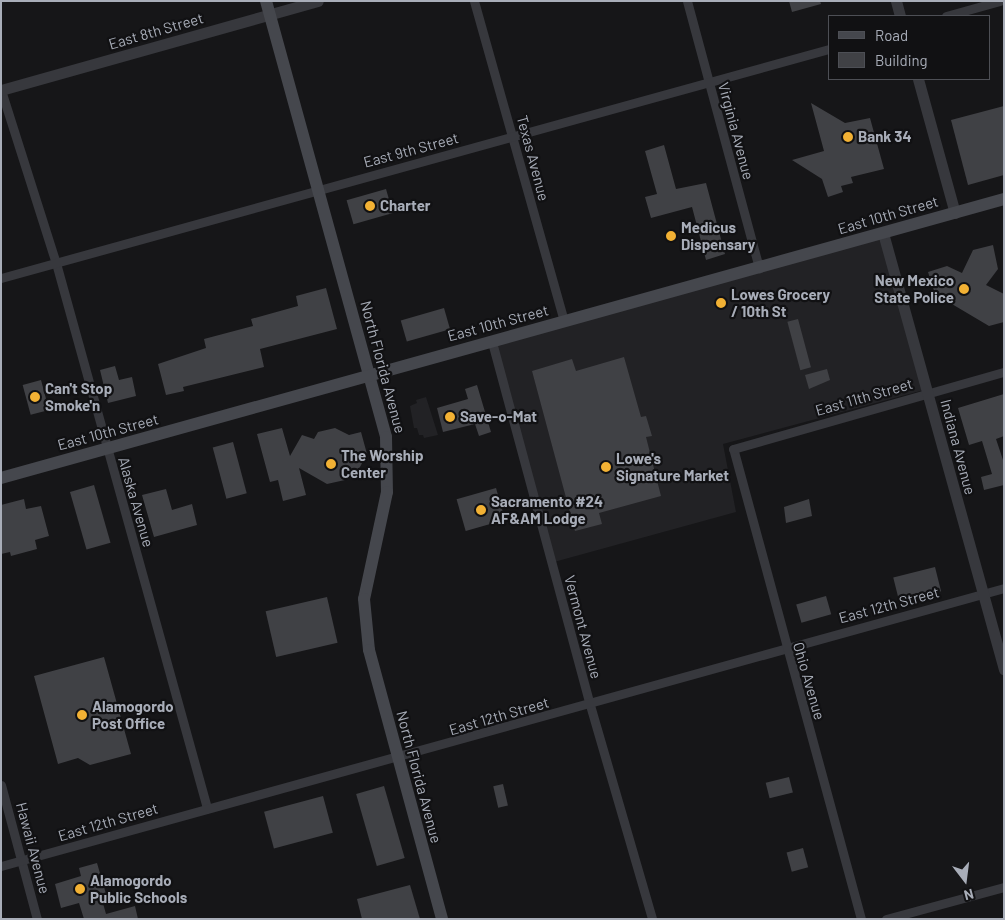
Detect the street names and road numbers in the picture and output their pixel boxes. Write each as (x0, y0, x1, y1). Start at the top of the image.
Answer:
street label: East 8th Street (107, 9, 205, 53)
street label: Virginia Avenue (714, 80, 758, 182)
street label: Texas Avenue (513, 113, 553, 203)
street label: East 9th Street (361, 129, 461, 171)
street label: East 10th Street (836, 192, 940, 238)
street label: North Florida Avenue (357, 299, 409, 435)
street label: East 10th Street (446, 301, 550, 345)
street label: East 11th Street (813, 375, 915, 419)
street label: Indiana Avenue (937, 397, 979, 497)
street label: East 10th Street (56, 410, 160, 454)
street label: Alaska Avenue (115, 455, 157, 549)
street label: Vermont Avenue (561, 573, 605, 681)
street label: East 12th Street (837, 583, 941, 627)
street label: Ohio Avenue (789, 640, 829, 722)
street label: East 12th Street (447, 693, 551, 739)
street label: North Florida Avenue (393, 709, 445, 845)
street label: East 12th Street (56, 799, 160, 845)
street label: Hawaii Avenue (12, 800, 54, 896)

